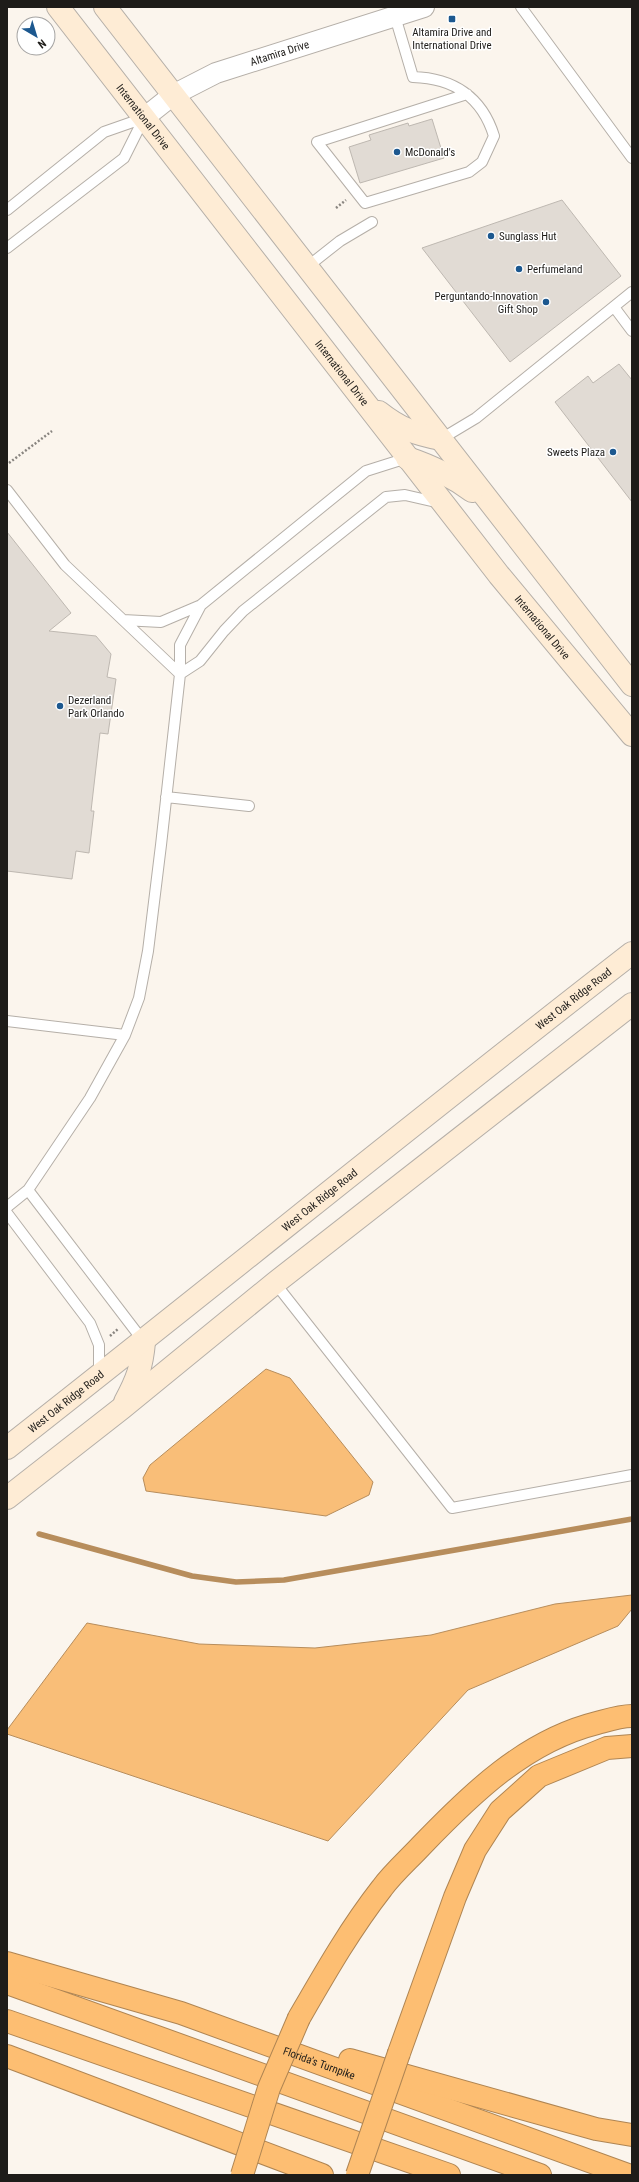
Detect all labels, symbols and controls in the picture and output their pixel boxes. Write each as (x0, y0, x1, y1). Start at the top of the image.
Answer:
marker: Altamira Drive and International Drive (447, 14, 457, 24)
north arrow (16, 16, 56, 56)
place label: Altamira Drive and International Drive (412, 26, 492, 52)
text: N (35, 36, 49, 51)
street label: Altamira Drive (248, 37, 311, 68)
street label: International Drive (114, 81, 173, 152)
place label: McDonald's (405, 146, 455, 159)
marker: McDonald's (392, 147, 402, 157)
place label: Sunglass Hut (499, 230, 557, 243)
marker: Sunglass Hut (486, 231, 496, 241)
place label: Perfumeland (527, 263, 582, 276)
marker: Perfumeland (514, 264, 524, 274)
place label: Perguntando-Innovation Gift Shop (435, 290, 538, 316)
marker: Perguntando-Innovation Gift Shop (541, 297, 551, 307)
street label: International Drive (312, 337, 371, 408)
place label: Sweets Plaza (547, 446, 605, 459)
marker: Sweets Plaza (608, 447, 618, 457)
street label: International Drive (512, 593, 573, 662)
place label: Dezerland Park Orlando (68, 694, 125, 720)
marker: Dezerland Park Orlando (55, 701, 65, 711)
street label: West Oak Ridge Road (533, 965, 614, 1032)
street label: West Oak Ridge Road (279, 1166, 360, 1234)
street label: West Oak Ridge Road (26, 1368, 106, 1435)
street label: Florida's Turnpike (281, 2044, 357, 2082)

